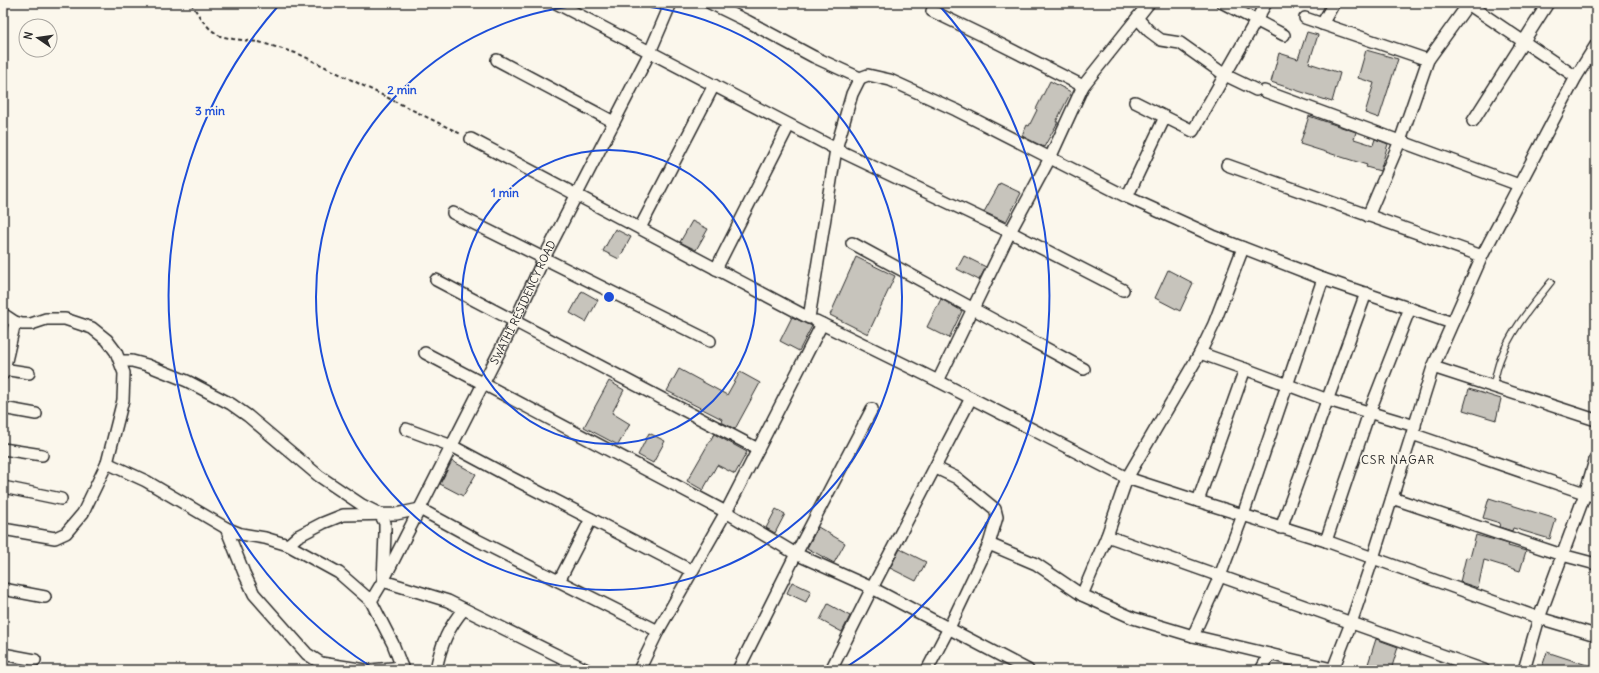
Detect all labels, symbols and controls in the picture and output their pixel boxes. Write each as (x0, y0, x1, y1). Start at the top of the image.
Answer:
north arrow (18, 18, 58, 58)
text: N (21, 30, 36, 41)
text: 2 min (387, 82, 417, 97)
text: 3 min (195, 103, 225, 118)
text: 1 min (491, 185, 519, 200)
street label: SWATHI RESIDENCY ROAD (487, 238, 559, 367)
centre of rings (602, 290, 616, 304)
district label: CSR NAGAR (1361, 452, 1435, 467)

